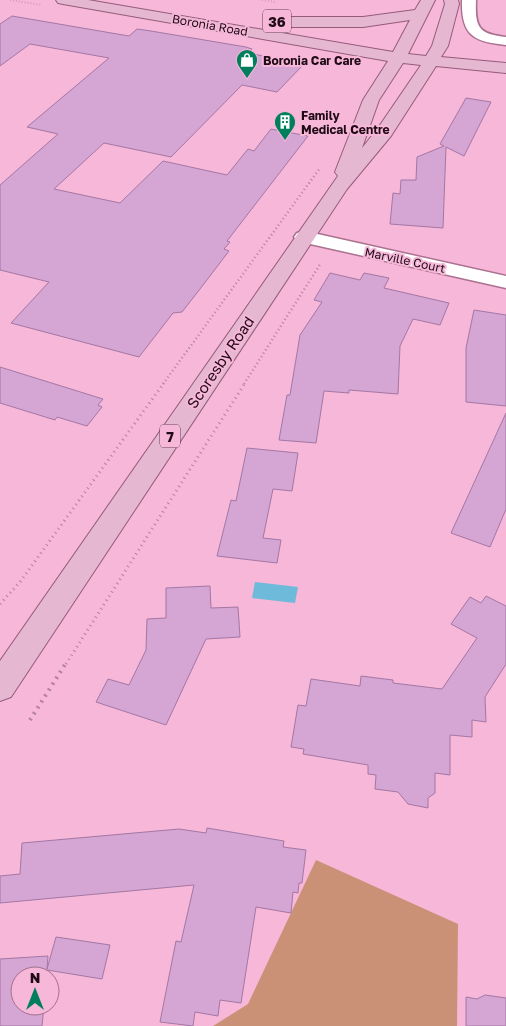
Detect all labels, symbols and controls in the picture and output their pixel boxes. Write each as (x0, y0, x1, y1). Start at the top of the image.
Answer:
road number: 36 (263, 10, 291, 32)
street label: Boronia Road (171, 11, 249, 39)
shop icon: Boronia Car Care (235, 48, 259, 79)
place label: Boronia Car Care (263, 53, 361, 68)
place label: Family Medical Centre (301, 108, 390, 137)
building icon: Family Medical Centre (273, 110, 297, 141)
street label: Marville Court (363, 244, 447, 276)
street label: Scoresby Road (183, 313, 257, 411)
road number: 7 (160, 424, 180, 448)
north arrow (10, 966, 60, 1016)
text: N (30, 969, 40, 986)

